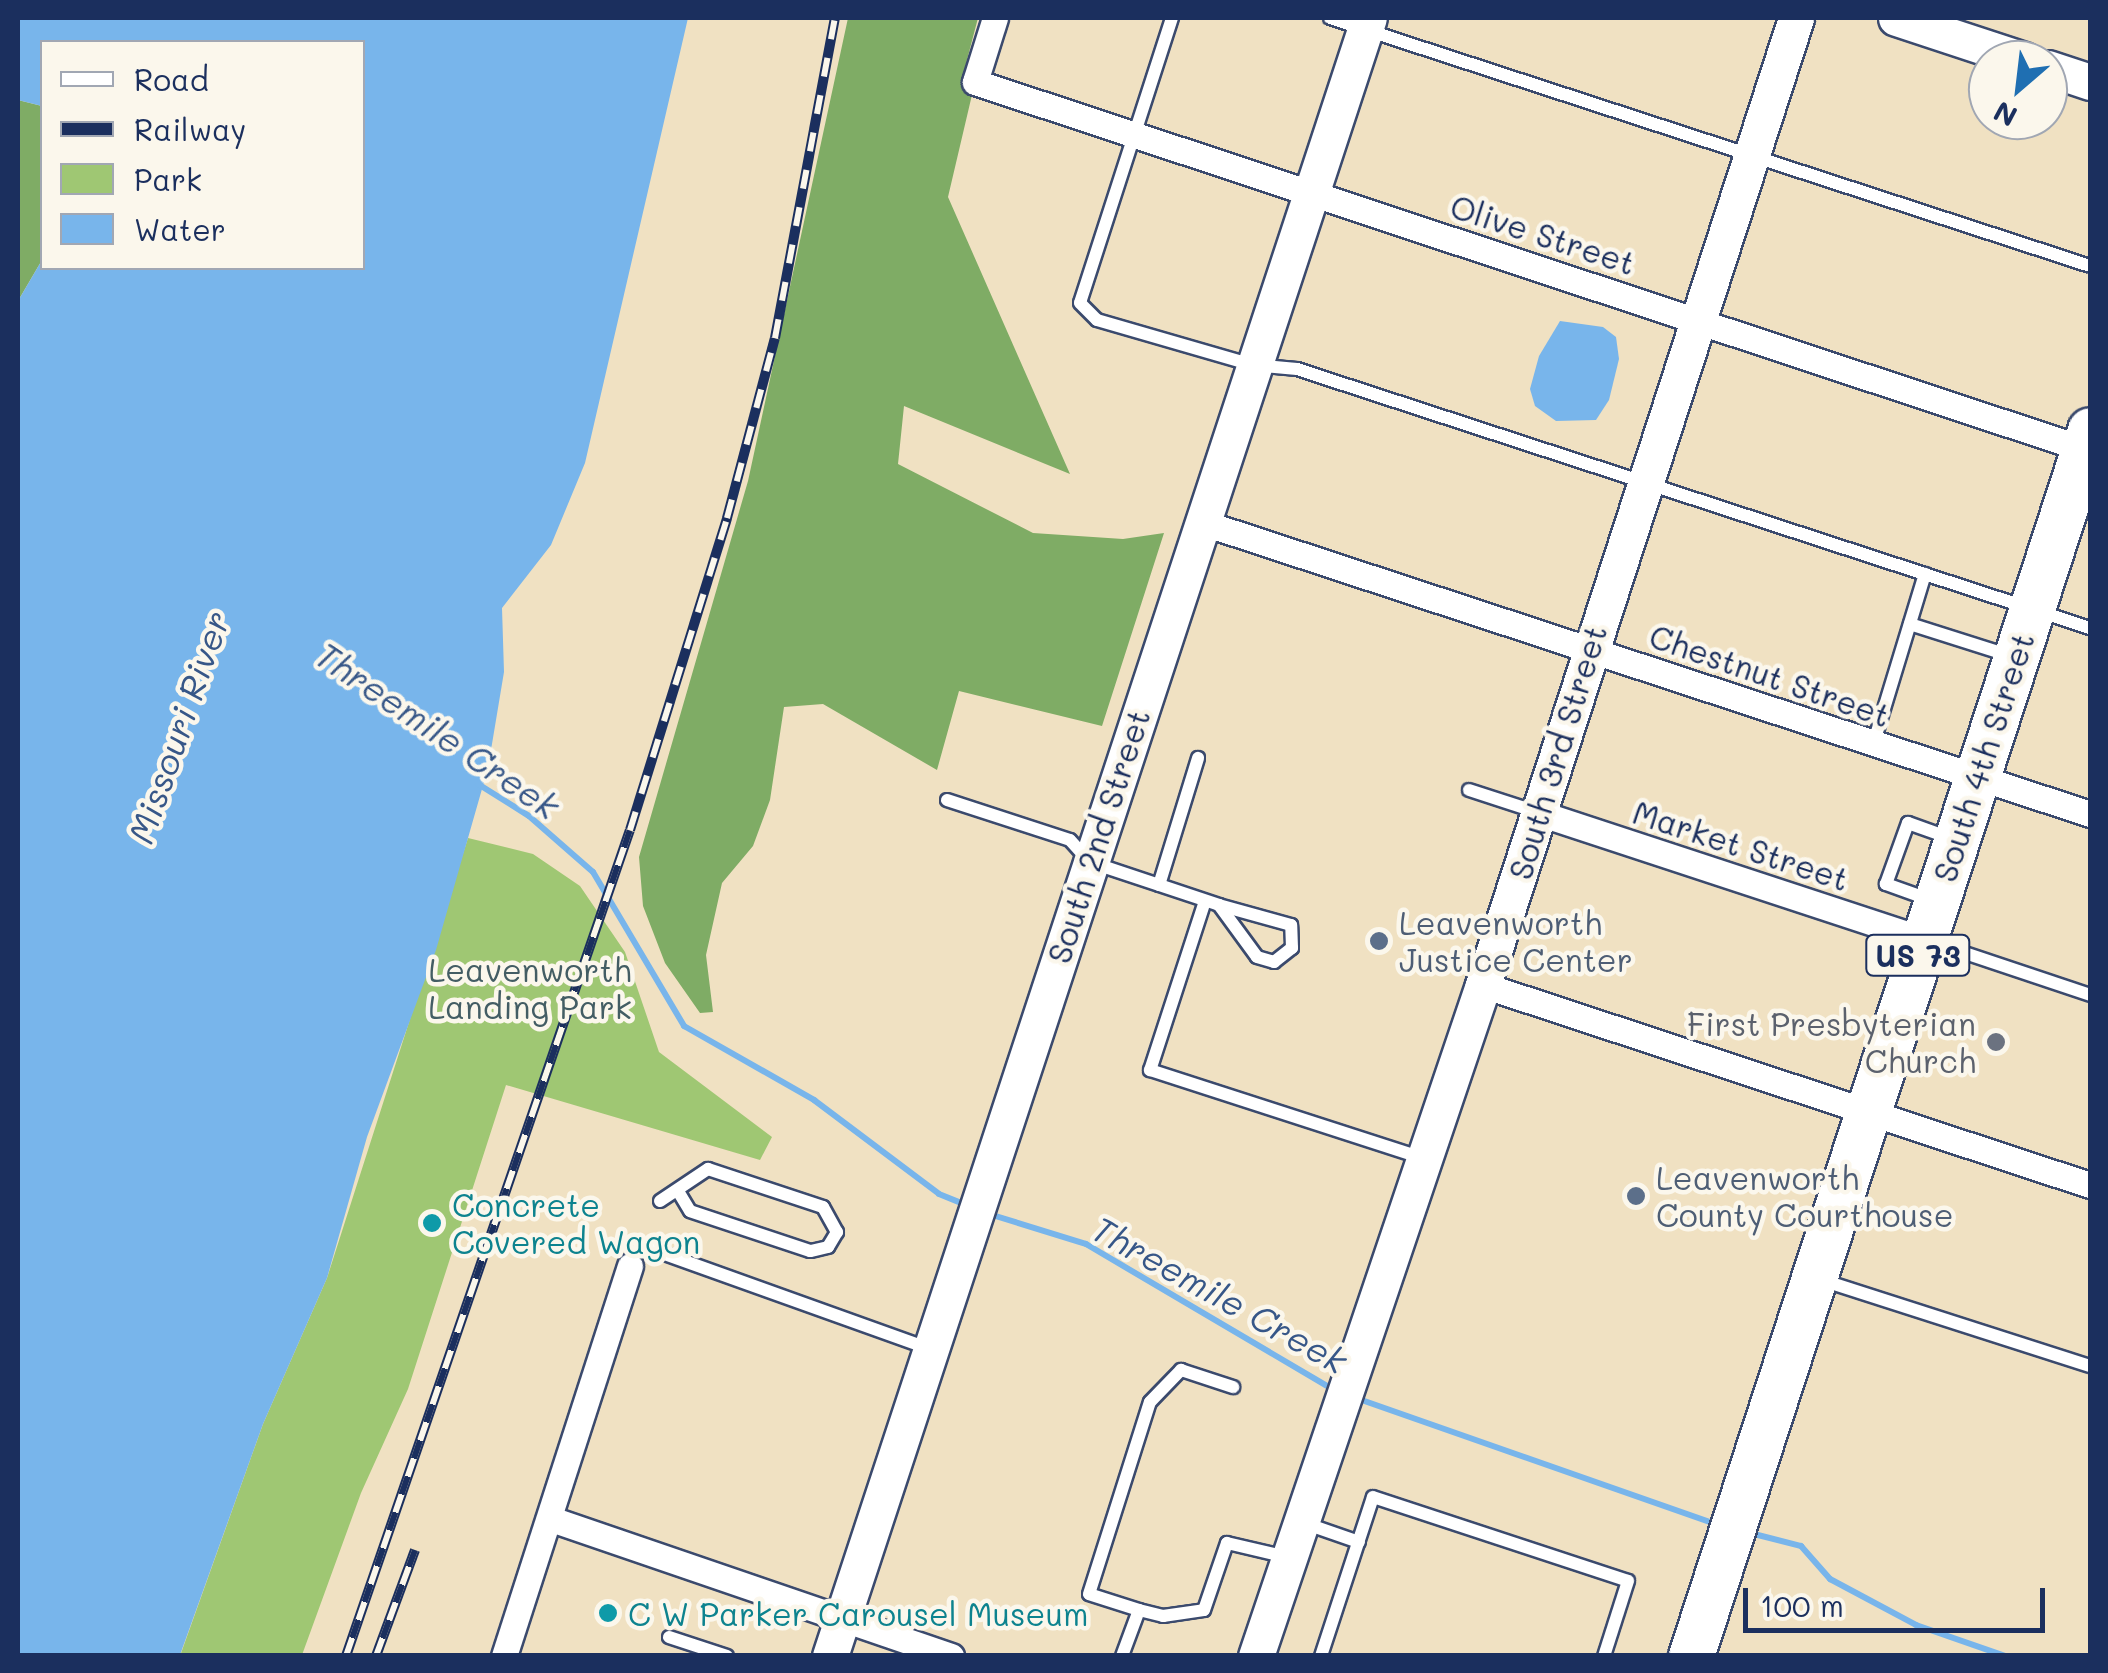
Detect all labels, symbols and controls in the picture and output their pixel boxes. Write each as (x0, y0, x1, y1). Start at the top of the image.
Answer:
legend (40, 40, 365, 270)
north arrow (1968, 40, 2068, 140)
text: Road (134, 59, 209, 99)
text: N (1987, 94, 2023, 136)
text: Railway (134, 109, 246, 149)
text: Park (134, 159, 202, 199)
street label: Olive Street (1446, 186, 1640, 282)
text: Water (134, 209, 226, 249)
water label: Missouri River (119, 605, 237, 849)
street label: Chestnut Street (1645, 616, 1895, 734)
street label: South 3rd Street (1500, 620, 1614, 884)
street label: South 4th Street (1925, 627, 2041, 887)
water label: Threemile Creek (308, 633, 568, 827)
street label: South 2nd Street (1039, 704, 1157, 968)
street label: Market Street (1628, 792, 1854, 898)
place label: Leavenworth Justice Center (1399, 904, 1633, 979)
marker: Leavenworth Justice Center (1368, 930, 1390, 952)
road number: US 73 (1863, 930, 1973, 980)
park label: Leavenworth Landing Park (428, 951, 632, 1026)
place label: First Presbyterian Church (1687, 1005, 1976, 1080)
marker: First Presbyterian Church (1985, 1031, 2007, 1053)
place label: Leavenworth County Courthouse (1656, 1159, 1953, 1234)
marker: Leavenworth County Courthouse (1625, 1185, 1647, 1207)
place label: Concrete Covered Wagon (452, 1186, 700, 1261)
water label: Threemile Creek (1085, 1207, 1355, 1381)
marker: Concrete Covered Wagon (421, 1212, 443, 1234)
scale bar (1748, 1568, 2050, 1630)
text: 100 m (1760, 1585, 1844, 1625)
place label: C W Parker Carousel Museum (628, 1594, 1088, 1632)
marker: C W Parker Carousel Museum (597, 1602, 619, 1624)

